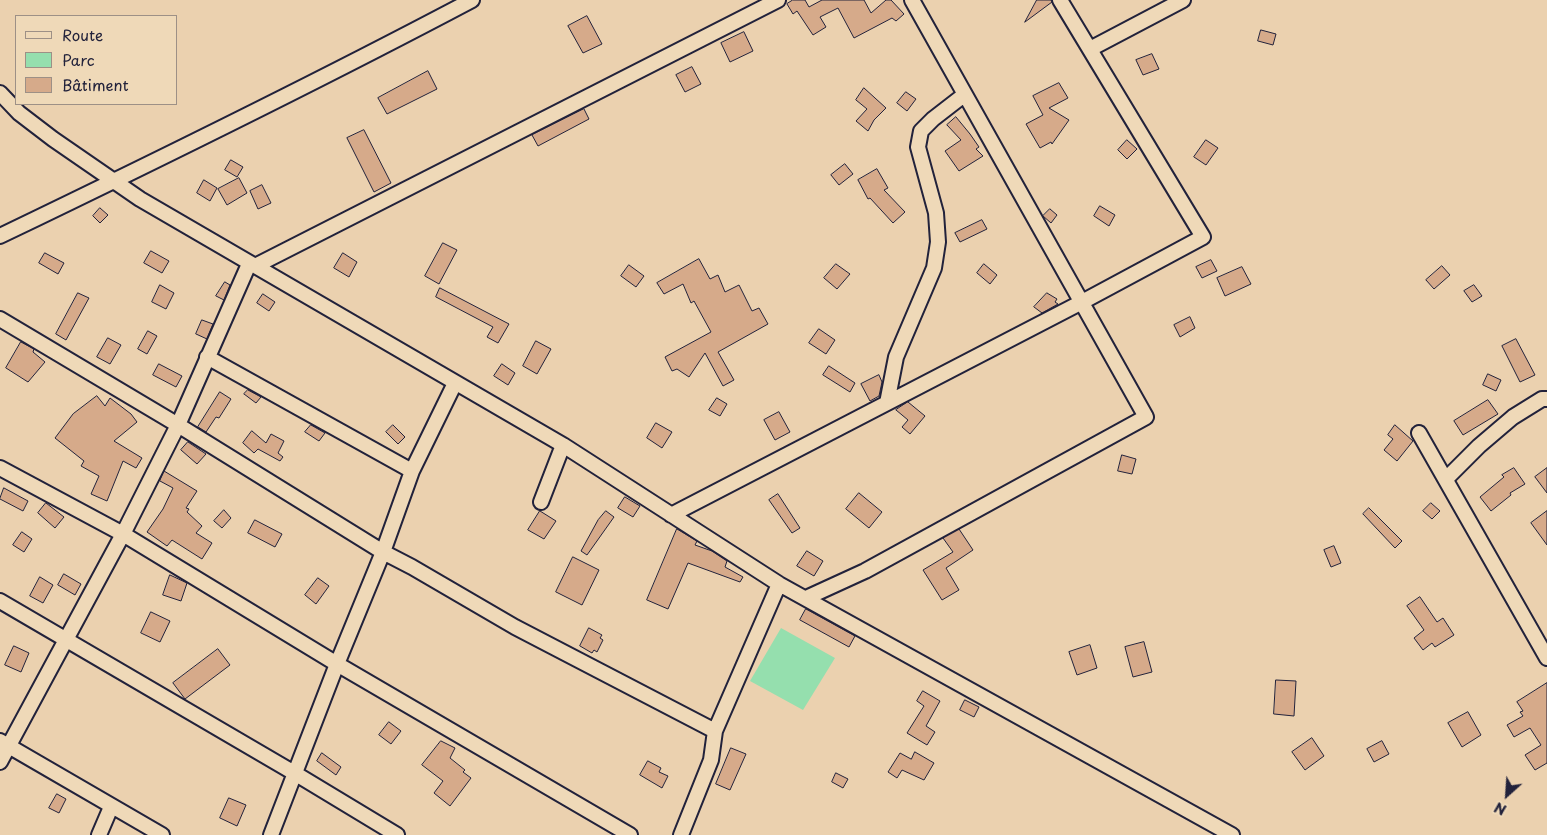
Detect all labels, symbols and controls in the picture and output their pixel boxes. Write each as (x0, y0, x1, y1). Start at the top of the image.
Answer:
legend (15, 15, 178, 105)
text: Route (62, 23, 103, 46)
text: Parc (62, 48, 95, 71)
text: Bâtiment (62, 73, 129, 96)
north arrow (1482, 770, 1532, 820)
text: N (1491, 797, 1510, 821)

